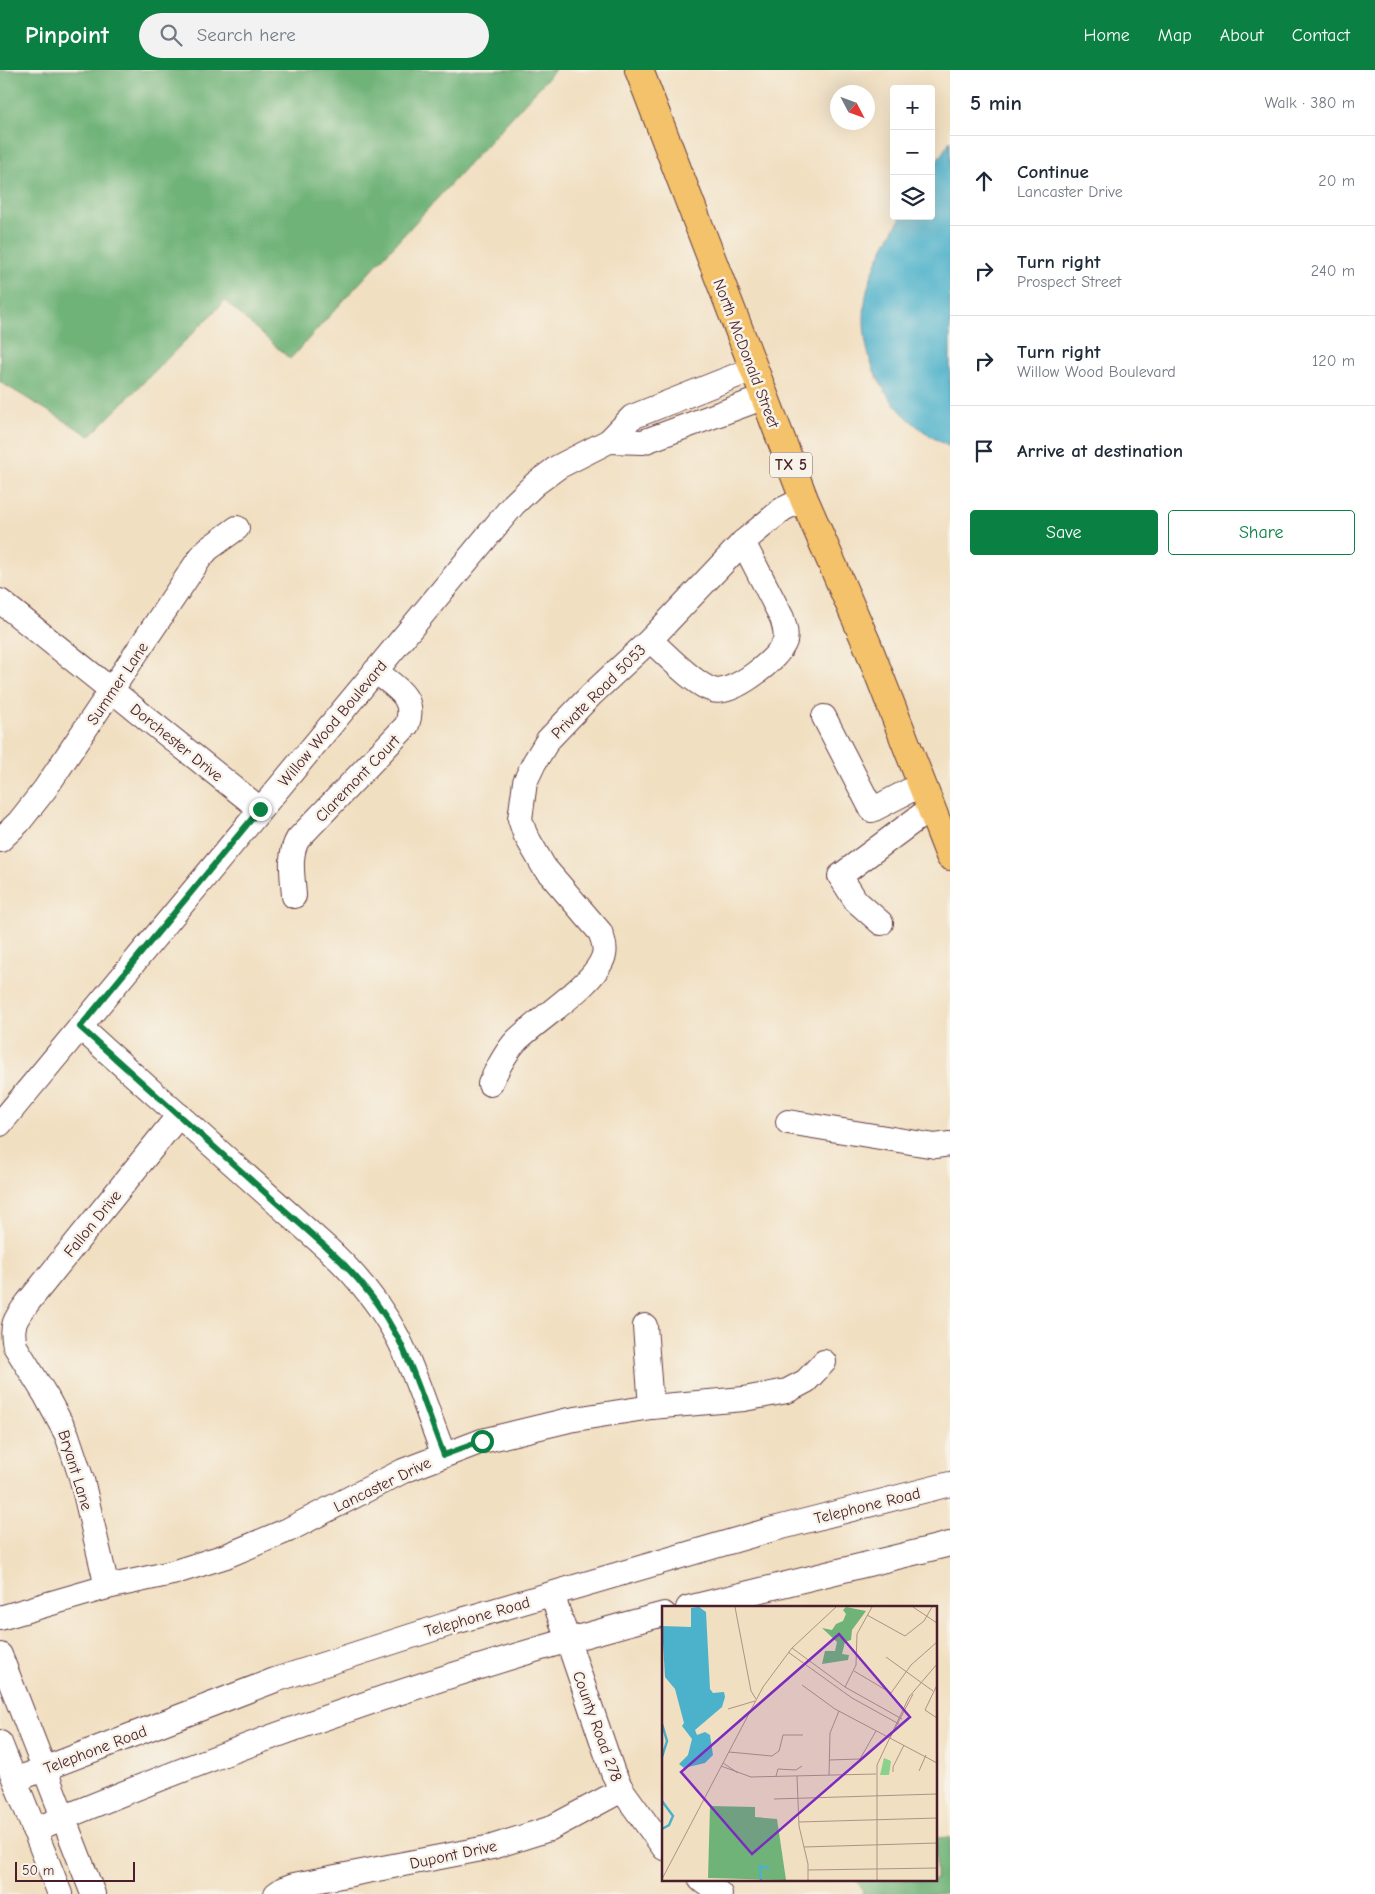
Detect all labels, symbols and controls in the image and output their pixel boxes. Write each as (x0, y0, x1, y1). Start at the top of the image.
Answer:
search box (139, 13, 489, 58)
text: Pinpoint (25, 21, 109, 49)
icon: search (157, 21, 185, 49)
text: Search here (197, 24, 296, 46)
text: Home (1083, 25, 1130, 46)
text: Map (1158, 25, 1192, 46)
text: About (1220, 25, 1264, 46)
text: Contact (1292, 25, 1350, 46)
north arrow (830, 85, 875, 130)
map controls (890, 85, 935, 220)
button: + (890, 85, 935, 130)
text: 5 min (970, 91, 1022, 115)
text: Walk · 380 m (1265, 94, 1355, 112)
button: − (890, 130, 935, 175)
text: Continue (1017, 161, 1089, 183)
icon: ahead (970, 167, 998, 195)
text: 20 m (1318, 172, 1355, 190)
button: layers (890, 175, 935, 220)
text: Lancaster Drive (1017, 183, 1123, 201)
text: Turn right (1017, 251, 1101, 273)
icon: right (970, 257, 998, 285)
text: 240 m (1311, 262, 1355, 280)
text: Prospect Street (1017, 273, 1121, 291)
street label: North McDonald Street (709, 276, 783, 431)
text: Turn right (1017, 341, 1101, 363)
icon: right (970, 347, 998, 375)
text: 120 m (1312, 352, 1355, 370)
text: Willow Wood Boulevard (1017, 363, 1176, 381)
icon: arrive (970, 437, 998, 465)
text: Arrive at destination (1017, 440, 1183, 462)
road number: TX 5 (770, 452, 812, 478)
button: Save (970, 510, 1158, 555)
button: Share (1168, 510, 1355, 555)
street label: Summer Lane (84, 639, 152, 728)
street label: Private Road 5053 (548, 641, 650, 743)
street label: Willow Wood Boulevard (275, 657, 391, 790)
street label: Dorchester Drive (127, 700, 226, 786)
street label: Claremont Court (312, 731, 404, 826)
route end (249, 798, 272, 821)
street label: Fallon Drive (60, 1187, 125, 1261)
street label: Bryant Lane (54, 1428, 96, 1513)
route start (471, 1430, 494, 1453)
street label: Lancaster Drive (331, 1454, 434, 1516)
street label: Telephone Road (812, 1484, 922, 1528)
street label: Telephone Road (422, 1593, 532, 1641)
inset map (662, 1606, 938, 1882)
street label: County Road 278 (569, 1669, 625, 1784)
street label: Telephone Road (41, 1722, 149, 1778)
street label: Dupont Drive (408, 1837, 498, 1873)
scale bar (15, 1859, 135, 1882)
text: 50 m (22, 1862, 54, 1879)

